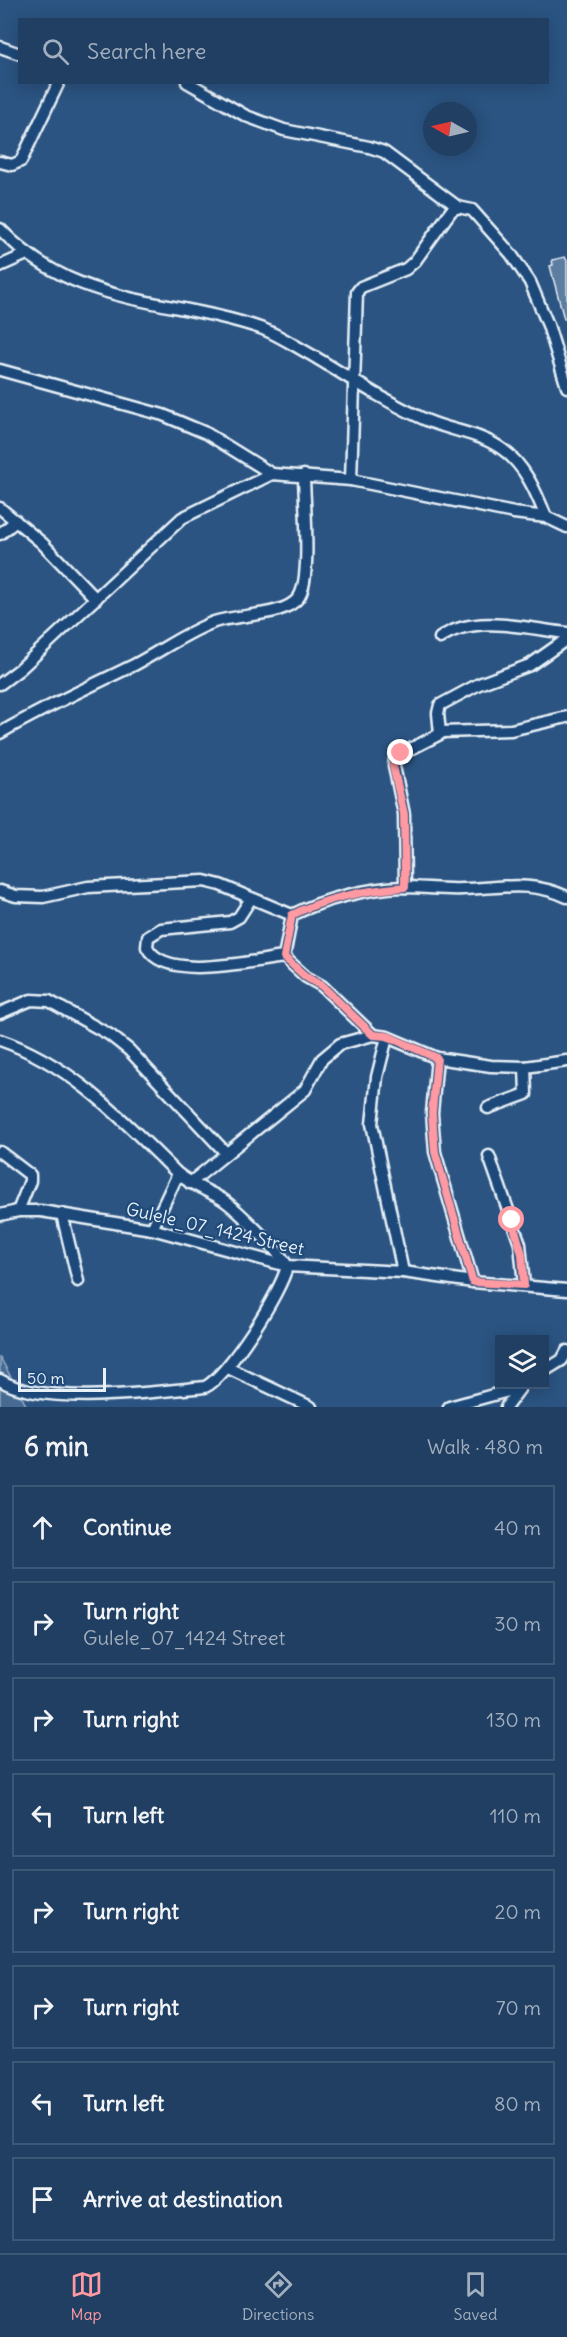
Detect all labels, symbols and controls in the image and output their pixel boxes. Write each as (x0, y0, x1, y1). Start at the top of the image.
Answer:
search box (18, 18, 549, 84)
icon: search (39, 35, 72, 68)
text: Search here (87, 37, 206, 65)
north arrow (423, 102, 477, 156)
route end (387, 739, 413, 765)
street label: Gulele_07_1424 Street (124, 1197, 306, 1260)
route start (498, 1206, 524, 1232)
map controls (495, 1335, 549, 1389)
button: layers (495, 1335, 549, 1389)
scale bar (18, 1365, 106, 1392)
text: 50 m (27, 1368, 65, 1388)
text: 6 min (24, 1430, 89, 1463)
text: Walk · 480 m (427, 1434, 543, 1459)
icon: ahead (26, 1511, 59, 1544)
text: Continue (83, 1513, 172, 1541)
text: 40 m (494, 1515, 541, 1540)
text: Turn right (83, 1597, 179, 1625)
icon: right (26, 1607, 59, 1640)
text: 30 m (494, 1611, 541, 1636)
text: Gulele_07_1424 Street (83, 1625, 285, 1650)
icon: right (26, 1703, 59, 1736)
text: Turn right (83, 1705, 179, 1733)
text: 130 m (486, 1707, 541, 1732)
icon: left (26, 1799, 59, 1832)
text: Turn left (83, 1801, 164, 1829)
text: 110 m (490, 1803, 541, 1828)
icon: right (26, 1895, 59, 1928)
text: Turn right (83, 1897, 179, 1925)
text: 20 m (495, 1899, 541, 1924)
icon: right (26, 1991, 59, 2024)
text: Turn right (83, 1993, 179, 2021)
text: 70 m (496, 1995, 541, 2020)
icon: left (26, 2087, 59, 2120)
text: Turn left (83, 2089, 164, 2117)
text: 80 m (494, 2091, 541, 2116)
icon: arrive (26, 2183, 59, 2216)
text: Arrive at destination (83, 2185, 283, 2213)
tab: Map (70, 2268, 103, 2324)
tab: Directions (242, 2268, 314, 2324)
tab: Saved (454, 2268, 497, 2324)

